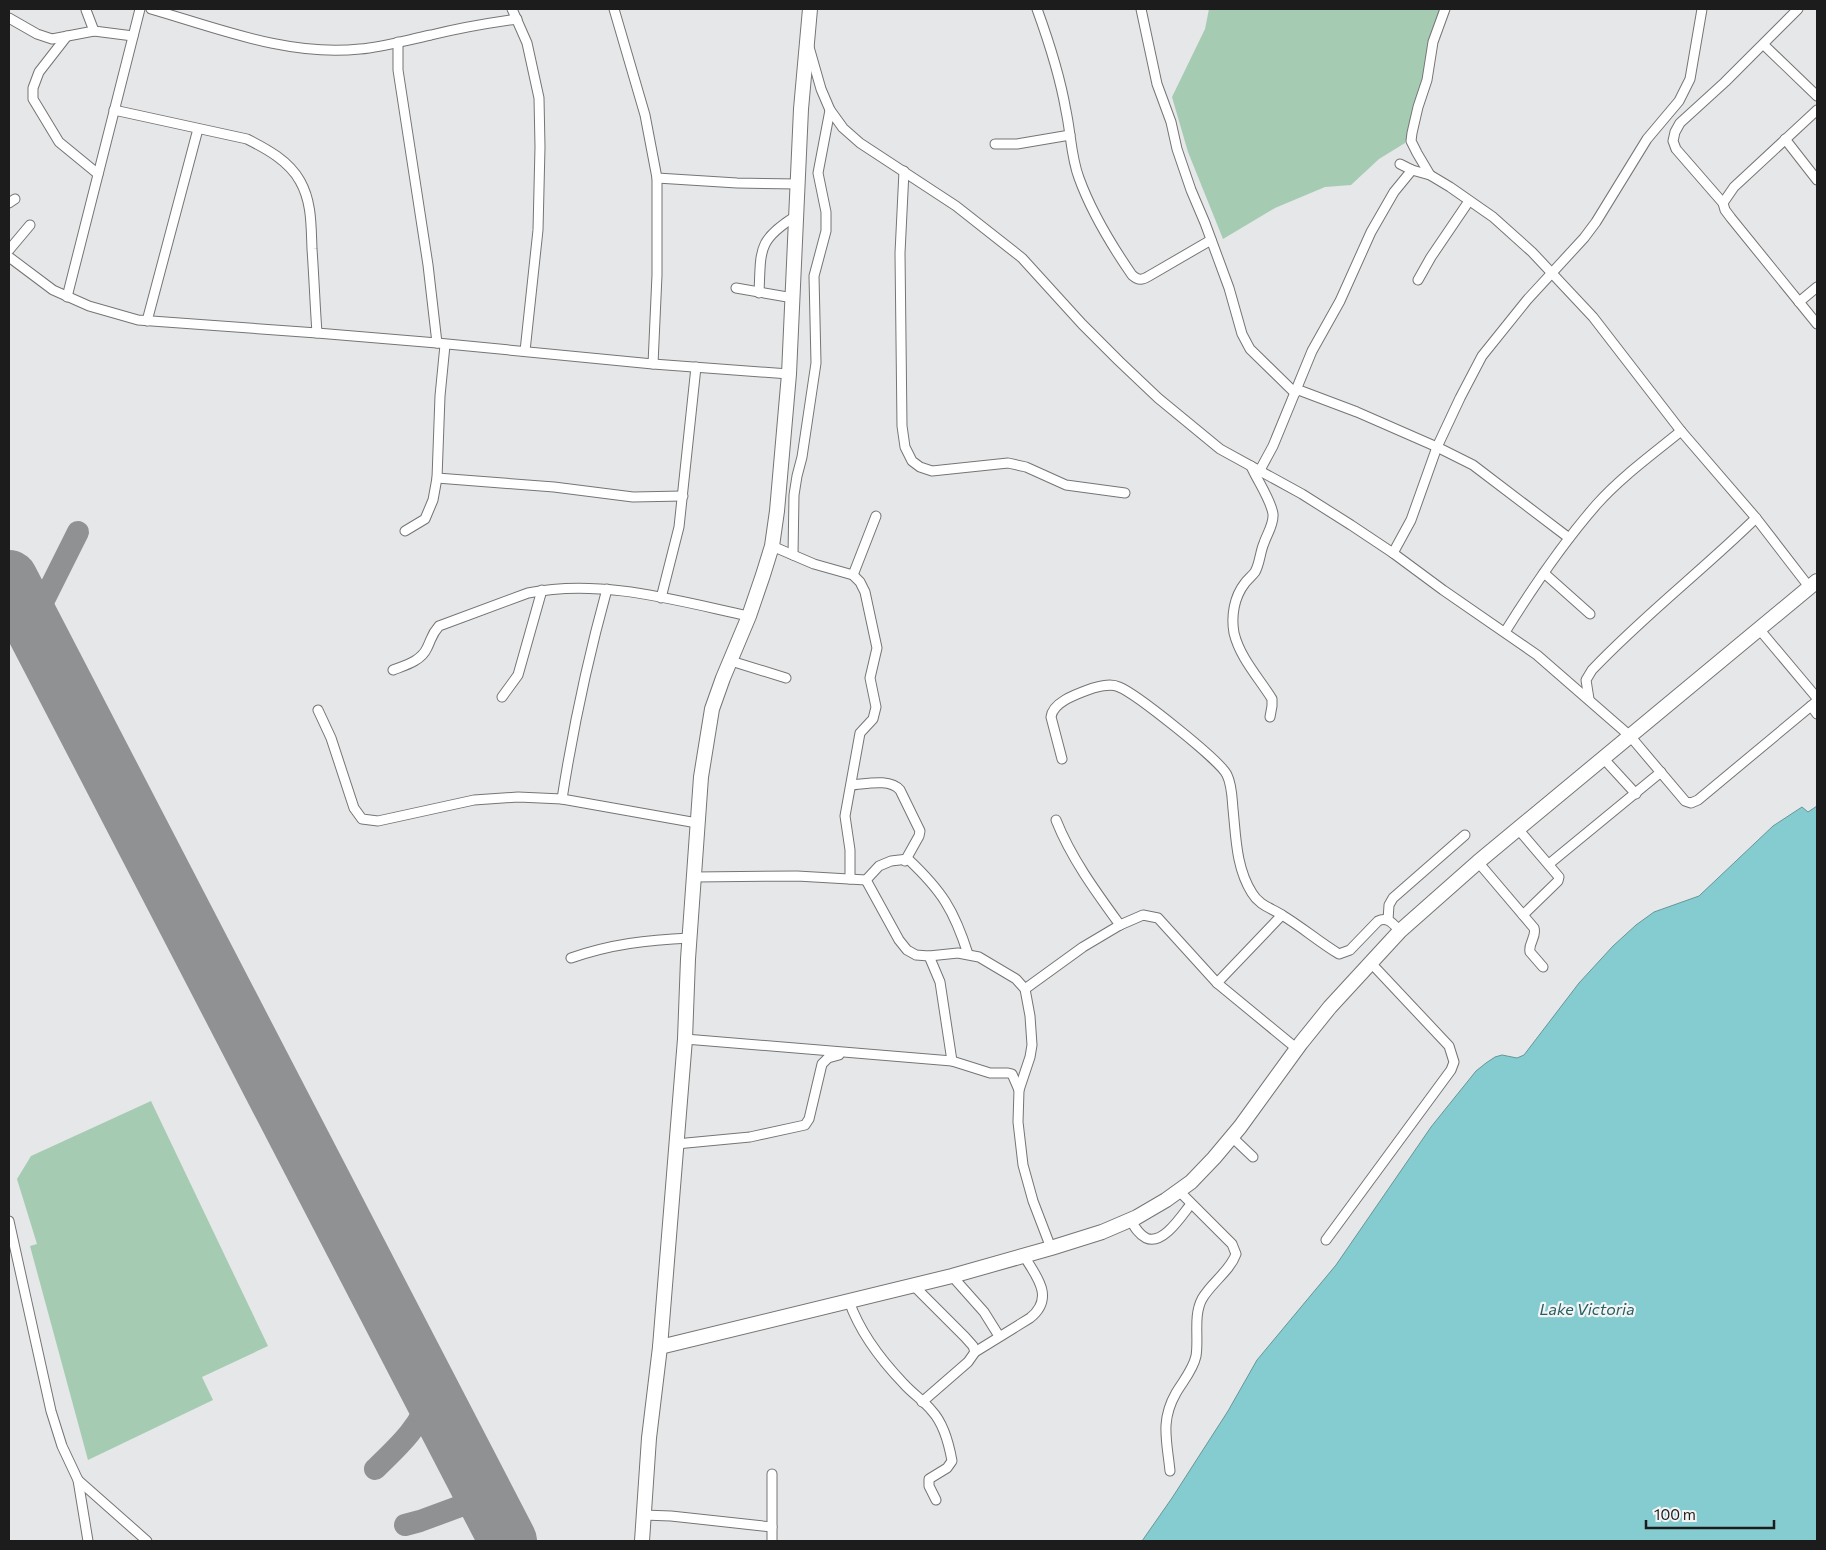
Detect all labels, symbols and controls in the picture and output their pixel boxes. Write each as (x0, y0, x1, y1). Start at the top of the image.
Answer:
water label: Lake Victoria (1539, 1299, 1635, 1318)
scale bar (1646, 1498, 1774, 1530)
text: 100 m (1654, 1505, 1696, 1523)

